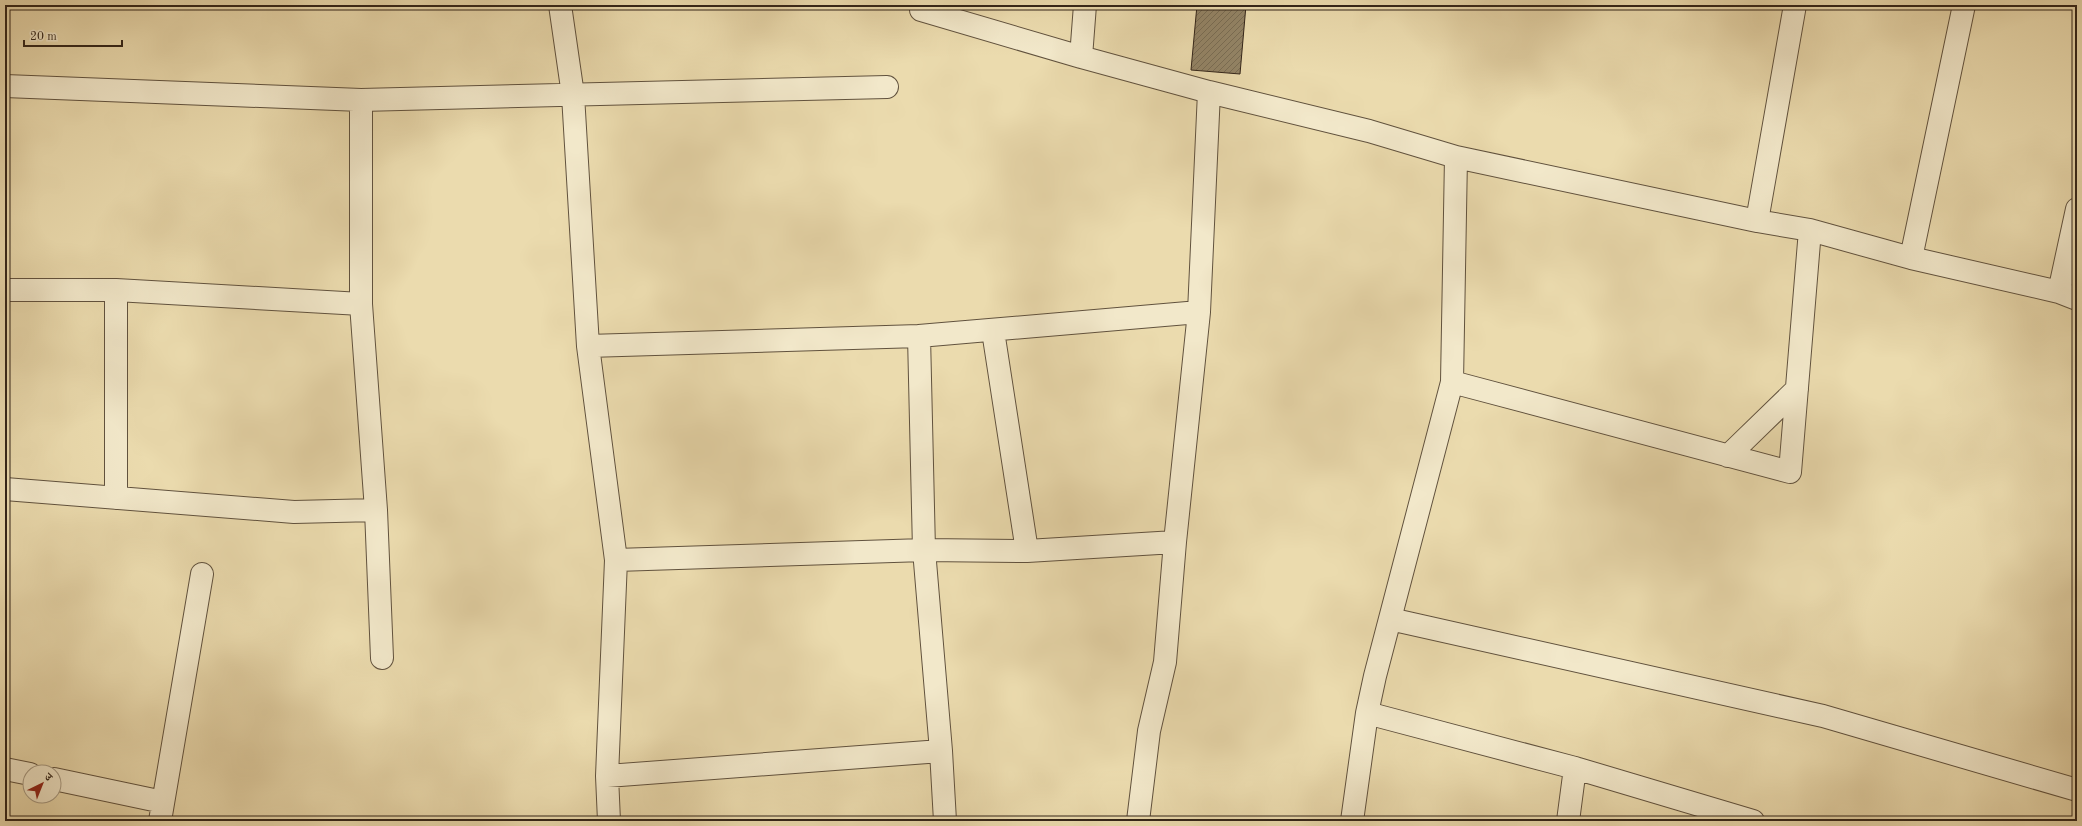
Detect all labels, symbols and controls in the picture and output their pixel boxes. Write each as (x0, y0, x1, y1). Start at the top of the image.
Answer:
scale bar (24, 22, 122, 48)
text: 20 m (30, 31, 57, 43)
north arrow (22, 764, 62, 804)
text: उ (41, 771, 55, 785)

